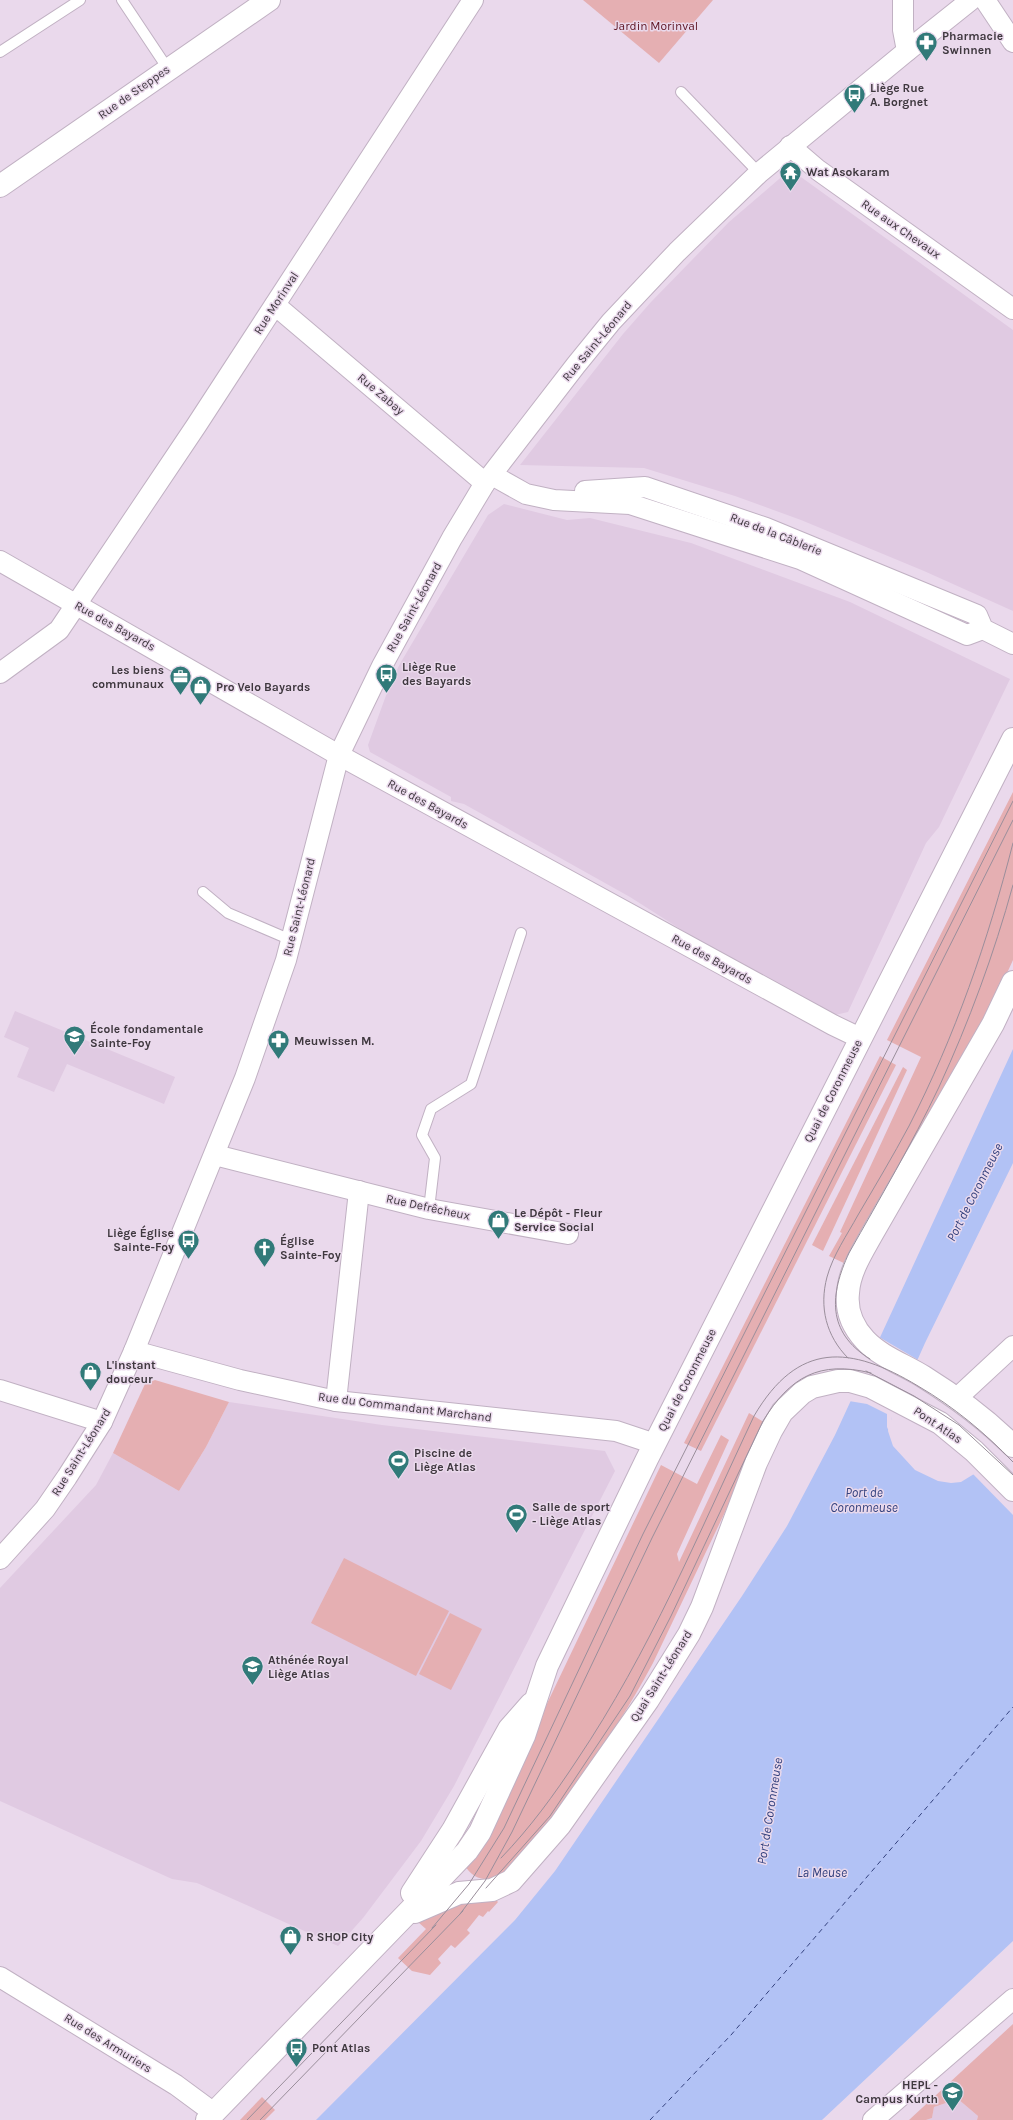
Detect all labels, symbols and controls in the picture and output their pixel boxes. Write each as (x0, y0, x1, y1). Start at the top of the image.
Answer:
park label: Jardin Morinval (614, 19, 698, 33)
place label: Pharmacie Swinnen (942, 29, 1003, 57)
pharmacy icon: Pharmacie Swinnen (913, 30, 939, 63)
street label: Rue de Steppes (96, 62, 172, 122)
place label: Liège Rue A. Borgnet (870, 81, 928, 109)
bus stop icon: Liège Rue A. Borgnet (842, 82, 868, 115)
temple icon: Wat Asokaram (778, 159, 804, 192)
place label: Wat Asokaram (806, 165, 890, 179)
street label: Rue aux Chevaux (859, 197, 943, 261)
street label: Rue Morinval (251, 269, 301, 337)
street label: Rue Saint-Léonard (559, 298, 635, 384)
street label: Rue Zabay (355, 370, 408, 418)
street label: Rue de la Câblerie (728, 510, 824, 558)
street label: Rue Saint-Léonard (383, 560, 445, 654)
street label: Rue des Bayards (72, 598, 158, 654)
place label: Liège Rue des Bayards (402, 660, 471, 688)
bus stop icon: Liège Rue des Bayards (373, 661, 399, 694)
place label: Les biens communaux (92, 663, 164, 691)
office icon: Les biens communaux (167, 664, 193, 697)
shop icon: Pro Velo Bayards (188, 674, 214, 707)
place label: Pro Velo Bayards (216, 680, 310, 694)
street label: Rue des Bayards (385, 776, 471, 832)
street label: Rue Saint-Léonard (280, 856, 318, 958)
street label: Rue des Bayards (669, 931, 755, 987)
place label: École fondamentale Sainte-Foy (90, 1021, 203, 1050)
school or university icon: École fondamentale Sainte-Foy (62, 1023, 88, 1056)
pharmacy icon: Meuwissen M. (265, 1028, 291, 1061)
place label: Meuwissen M. (294, 1034, 374, 1048)
street label: Quai de Coronmeuse (801, 1037, 865, 1145)
water label: Port de Coronmeuse (943, 1141, 1006, 1244)
street label: Rue Defrêcheux (385, 1191, 471, 1223)
place label: Le Dépôt - Fleur Service Social (514, 1206, 602, 1234)
shop icon: Le Dépôt - Fleur Service Social (486, 1207, 512, 1240)
place label: Liège Église Sainte-Foy (107, 1225, 174, 1254)
bus stop icon: Liège Église Sainte-Foy (176, 1227, 202, 1260)
place label: Église Sainte-Foy (280, 1233, 341, 1262)
church icon: Église Sainte-Foy (252, 1235, 278, 1268)
street label: Quai de Coronmeuse (655, 1326, 719, 1434)
place label: L'instant douceur (106, 1358, 156, 1386)
shop icon: L'instant douceur (77, 1359, 103, 1392)
street label: Rue du Commandant Marchand (317, 1389, 493, 1425)
street label: Pont Atlas (911, 1404, 965, 1446)
street label: Rue Saint-Léonard (48, 1406, 114, 1498)
place label: Piscine de Liège Atlas (414, 1446, 476, 1474)
sports icon: Piscine de Liège Atlas (385, 1447, 411, 1480)
water label: Port de Coronmeuse (830, 1485, 898, 1515)
place label: Salle de sport - Liège Atlas (532, 1500, 610, 1528)
sports icon: Salle de sport - Liège Atlas (504, 1501, 530, 1534)
street label: Quai Saint-Léonard (627, 1628, 695, 1724)
place label: Athénée Royal Liège Atlas (268, 1653, 349, 1681)
school or university icon: Athénée Royal Liège Atlas (239, 1654, 265, 1687)
water label: Port de Coronmeuse (754, 1757, 785, 1866)
water label: La Meuse (797, 1865, 847, 1880)
shop icon: R SHOP City (277, 1924, 303, 1957)
place label: R SHOP City (306, 1930, 373, 1944)
street label: Rue des Armuriers (62, 2010, 154, 2076)
bus stop icon: Pont Atlas (283, 2035, 309, 2068)
place label: Pont Atlas (312, 2041, 370, 2055)
place label: HEPL - Campus Kurth (855, 2078, 938, 2106)
school or university icon: HEPL - Campus Kurth (940, 2079, 966, 2112)

